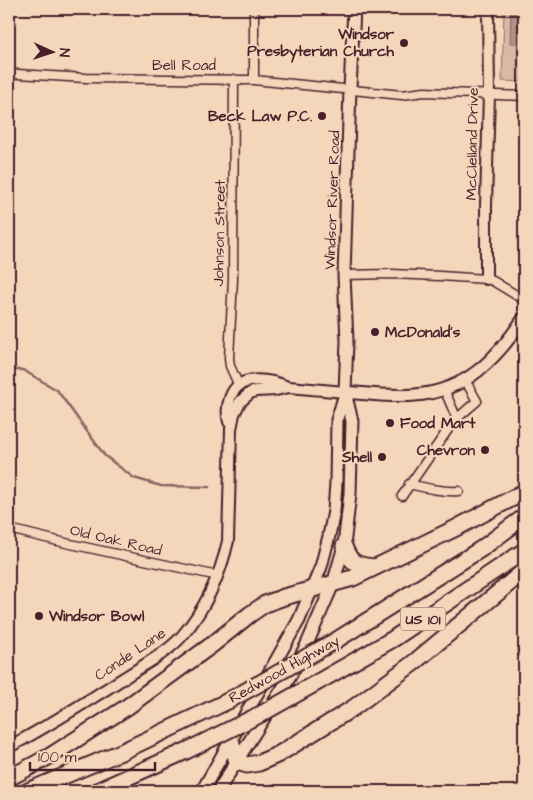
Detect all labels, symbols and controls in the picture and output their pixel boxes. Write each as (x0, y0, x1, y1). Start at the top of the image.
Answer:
place label: Windsor Presbyterian Church (247, 24, 395, 63)
north arrow (28, 28, 78, 78)
marker: Windsor Presbyterian Church (398, 37, 410, 49)
text: N (54, 48, 74, 58)
street label: Bell Road (152, 55, 216, 76)
street label: McClelland Drive (461, 87, 484, 201)
place label: Beck Law P.C. (208, 106, 312, 127)
marker: Beck Law P.C. (316, 110, 328, 122)
street label: Windsor River Road (320, 130, 345, 270)
street label: Johnson Street (208, 179, 231, 287)
place label: McDonald's (385, 322, 461, 343)
marker: McDonald's (369, 326, 381, 338)
place label: Food Mart (400, 413, 476, 434)
marker: Food Mart (384, 417, 396, 429)
place label: Chevron (417, 440, 475, 461)
marker: Chevron (479, 444, 491, 456)
place label: Shell (341, 447, 373, 468)
marker: Shell (376, 451, 388, 463)
street label: Old Oak Road (68, 520, 164, 561)
place label: Windsor Bowl (48, 606, 145, 627)
road number: US 101 (400, 608, 446, 630)
marker: Windsor Bowl (33, 610, 45, 622)
street label: Conde Lane (90, 623, 170, 686)
street label: Redwood Highway (225, 630, 344, 709)
scale bar (30, 740, 155, 772)
text: 100 m (38, 747, 77, 768)

